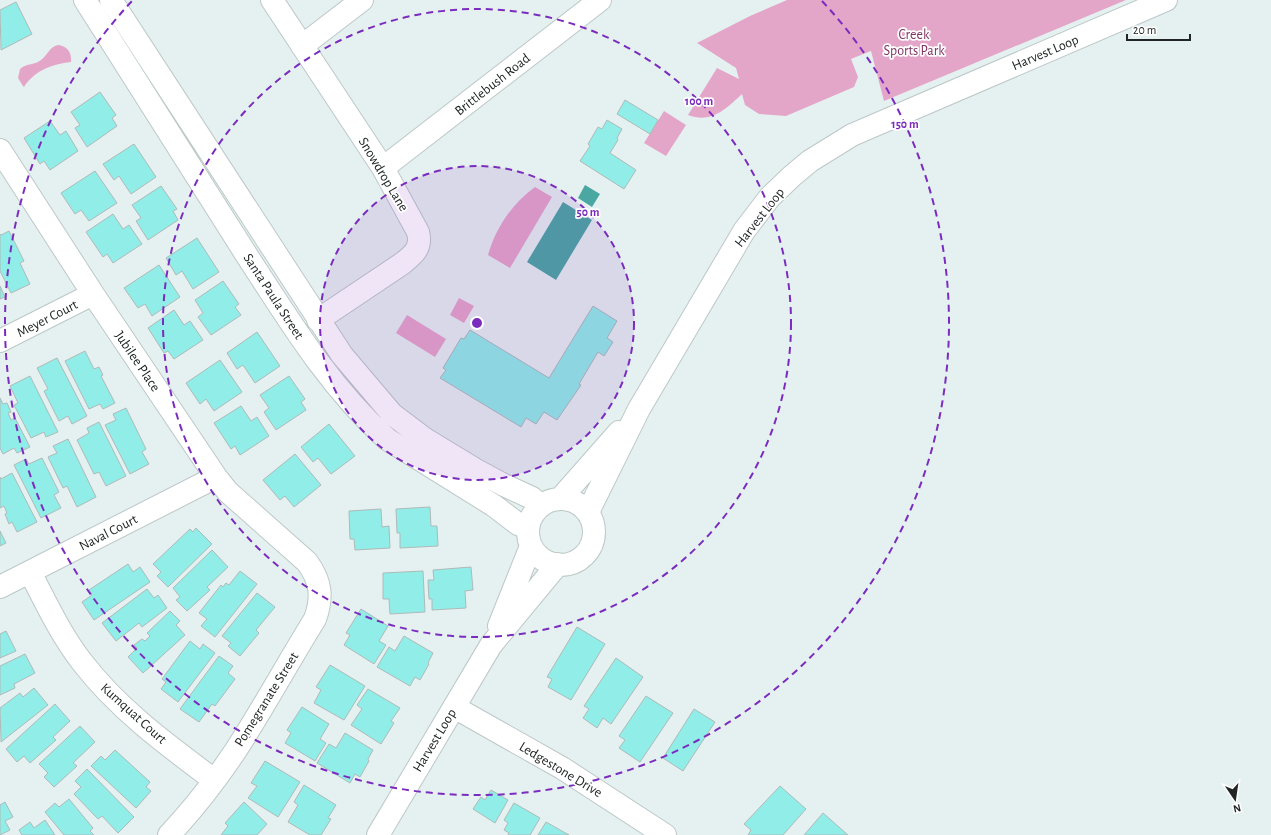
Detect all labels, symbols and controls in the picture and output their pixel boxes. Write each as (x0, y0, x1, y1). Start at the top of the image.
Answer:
scale bar (1127, 16, 1190, 42)
text: 20 m (1133, 24, 1156, 36)
park label: Creek Sports Park (883, 28, 945, 58)
street label: Harvest Loop (1010, 33, 1081, 73)
street label: Brittlebush Road (452, 51, 533, 118)
text: 100 m (685, 95, 713, 107)
text: 150 m (891, 118, 919, 130)
street label: Snowdrop Lane (356, 135, 411, 214)
street label: Harvest Loop (732, 185, 787, 250)
text: 50 m (577, 206, 600, 218)
street label: Santa Paula Street (240, 251, 306, 342)
street label: Meyer Court (15, 297, 81, 340)
centre of rings (470, 316, 484, 330)
street label: Jubilee Place (112, 329, 162, 394)
street label: Naval Court (77, 512, 140, 554)
street label: Pomegranate Street (232, 650, 302, 749)
street label: Kumquat Court (98, 681, 169, 747)
street label: Harvest Loop (411, 707, 459, 775)
street label: Ledgestone Drive (517, 740, 604, 800)
north arrow (1215, 779, 1255, 819)
text: N (1232, 802, 1242, 814)

